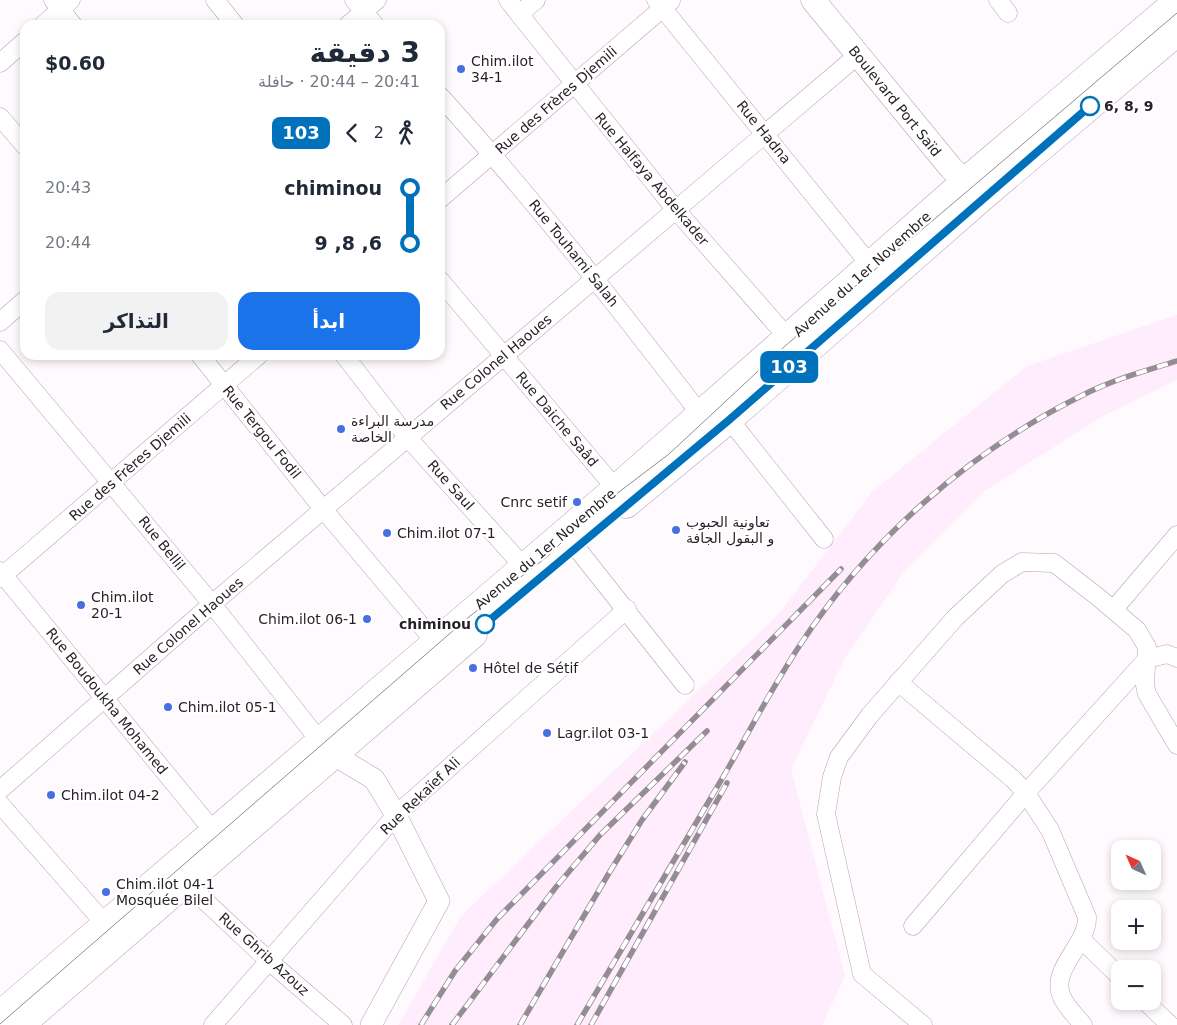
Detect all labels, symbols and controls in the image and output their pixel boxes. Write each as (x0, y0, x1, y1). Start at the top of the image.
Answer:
text: 3 دقيقة (310, 36, 420, 69)
street label: Boulevard Port Saïd (845, 42, 945, 160)
street label: Rue des Frères Djemili (492, 43, 620, 157)
text: $0.60 (45, 52, 105, 74)
place label: Chim.ilot 34-1 (471, 53, 534, 85)
marker: Chim.ilot 34-1 (455, 63, 467, 75)
text: 20:41 – 20:44 · حافلة (258, 72, 420, 91)
marker: 6, 8, 9 (1080, 96, 1100, 116)
street label: Rue Hadna (734, 97, 794, 167)
place label: 6, 8, 9 (1104, 98, 1154, 114)
street label: Rue Halfaya Abdelkader (592, 109, 712, 249)
icon: back (338, 119, 366, 147)
icon: walk (392, 119, 420, 147)
text: 103 (282, 122, 320, 143)
text: 2 (374, 123, 384, 142)
text: chiminou (284, 177, 382, 199)
text: 20:43 (45, 178, 91, 197)
street label: Rue Touhami Salah (526, 196, 622, 310)
street label: Avenue du 1er Novembre (790, 208, 934, 340)
text: 6, 8, 9 (315, 232, 382, 254)
text: 20:44 (45, 233, 91, 252)
button: التذاكر (45, 292, 228, 350)
button: ابدأ (238, 292, 420, 350)
street label: Rue Colonel Haoues (437, 311, 555, 413)
line badge: 103 (760, 351, 818, 383)
text: 103 (770, 356, 808, 377)
street label: Rue Daiche Saâd (513, 368, 601, 470)
street label: Rue Tergou Fodil (220, 382, 304, 482)
street label: Rue des Frères Djemili (66, 410, 194, 524)
place label: مدرسة البراءة الخاصة (351, 413, 434, 445)
marker: مدرسة البراءة الخاصة (335, 423, 347, 435)
street label: Rue Saul (425, 457, 477, 513)
street label: Avenue du 1er Novembre (471, 485, 619, 613)
place label: Cnrc setif (501, 494, 568, 510)
marker: Cnrc setif (571, 496, 583, 508)
street label: Rue Bellil (135, 513, 189, 573)
place label: تعاونية الحبوب و البقول الجافة (686, 514, 774, 547)
marker: تعاونية الحبوب و البقول الجافة (670, 524, 682, 536)
place label: Chim.ilot 07-1 (397, 525, 496, 541)
marker: Chim.ilot 07-1 (381, 527, 393, 539)
street label: Rue Colonel Haoues (130, 574, 246, 678)
place label: Chim.ilot 20-1 (91, 589, 154, 621)
marker: Chim.ilot 20-1 (75, 599, 87, 611)
place label: Chim.ilot 06-1 (258, 611, 357, 627)
marker: Chim.ilot 06-1 (361, 613, 373, 625)
marker: chiminou (475, 614, 495, 634)
place label: chiminou (399, 616, 471, 632)
street label: Rue Boudoukha Mohamed (43, 625, 171, 777)
place label: Hôtel de Sétif (483, 660, 579, 676)
marker: Hôtel de Sétif (467, 662, 479, 674)
place label: Chim.ilot 05-1 (178, 699, 277, 715)
marker: Chim.ilot 05-1 (162, 701, 174, 713)
place label: Lagr.ilot 03-1 (557, 725, 649, 741)
marker: Lagr.ilot 03-1 (541, 727, 553, 739)
street label: Rue Rekaïef Ali (377, 754, 463, 838)
place label: Chim.ilot 04-2 (61, 787, 160, 803)
marker: Chim.ilot 04-2 (45, 789, 57, 801)
north arrow (1111, 840, 1161, 890)
map controls (1111, 840, 1161, 1010)
place label: Chim.ilot 04-1 Mosquée Bilel (116, 876, 215, 908)
marker: Chim.ilot 04-1 Mosquée Bilel (100, 886, 112, 898)
button: + (1111, 900, 1161, 950)
street label: Rue Ghrib Azouz (216, 909, 312, 999)
button: − (1111, 960, 1161, 1010)

